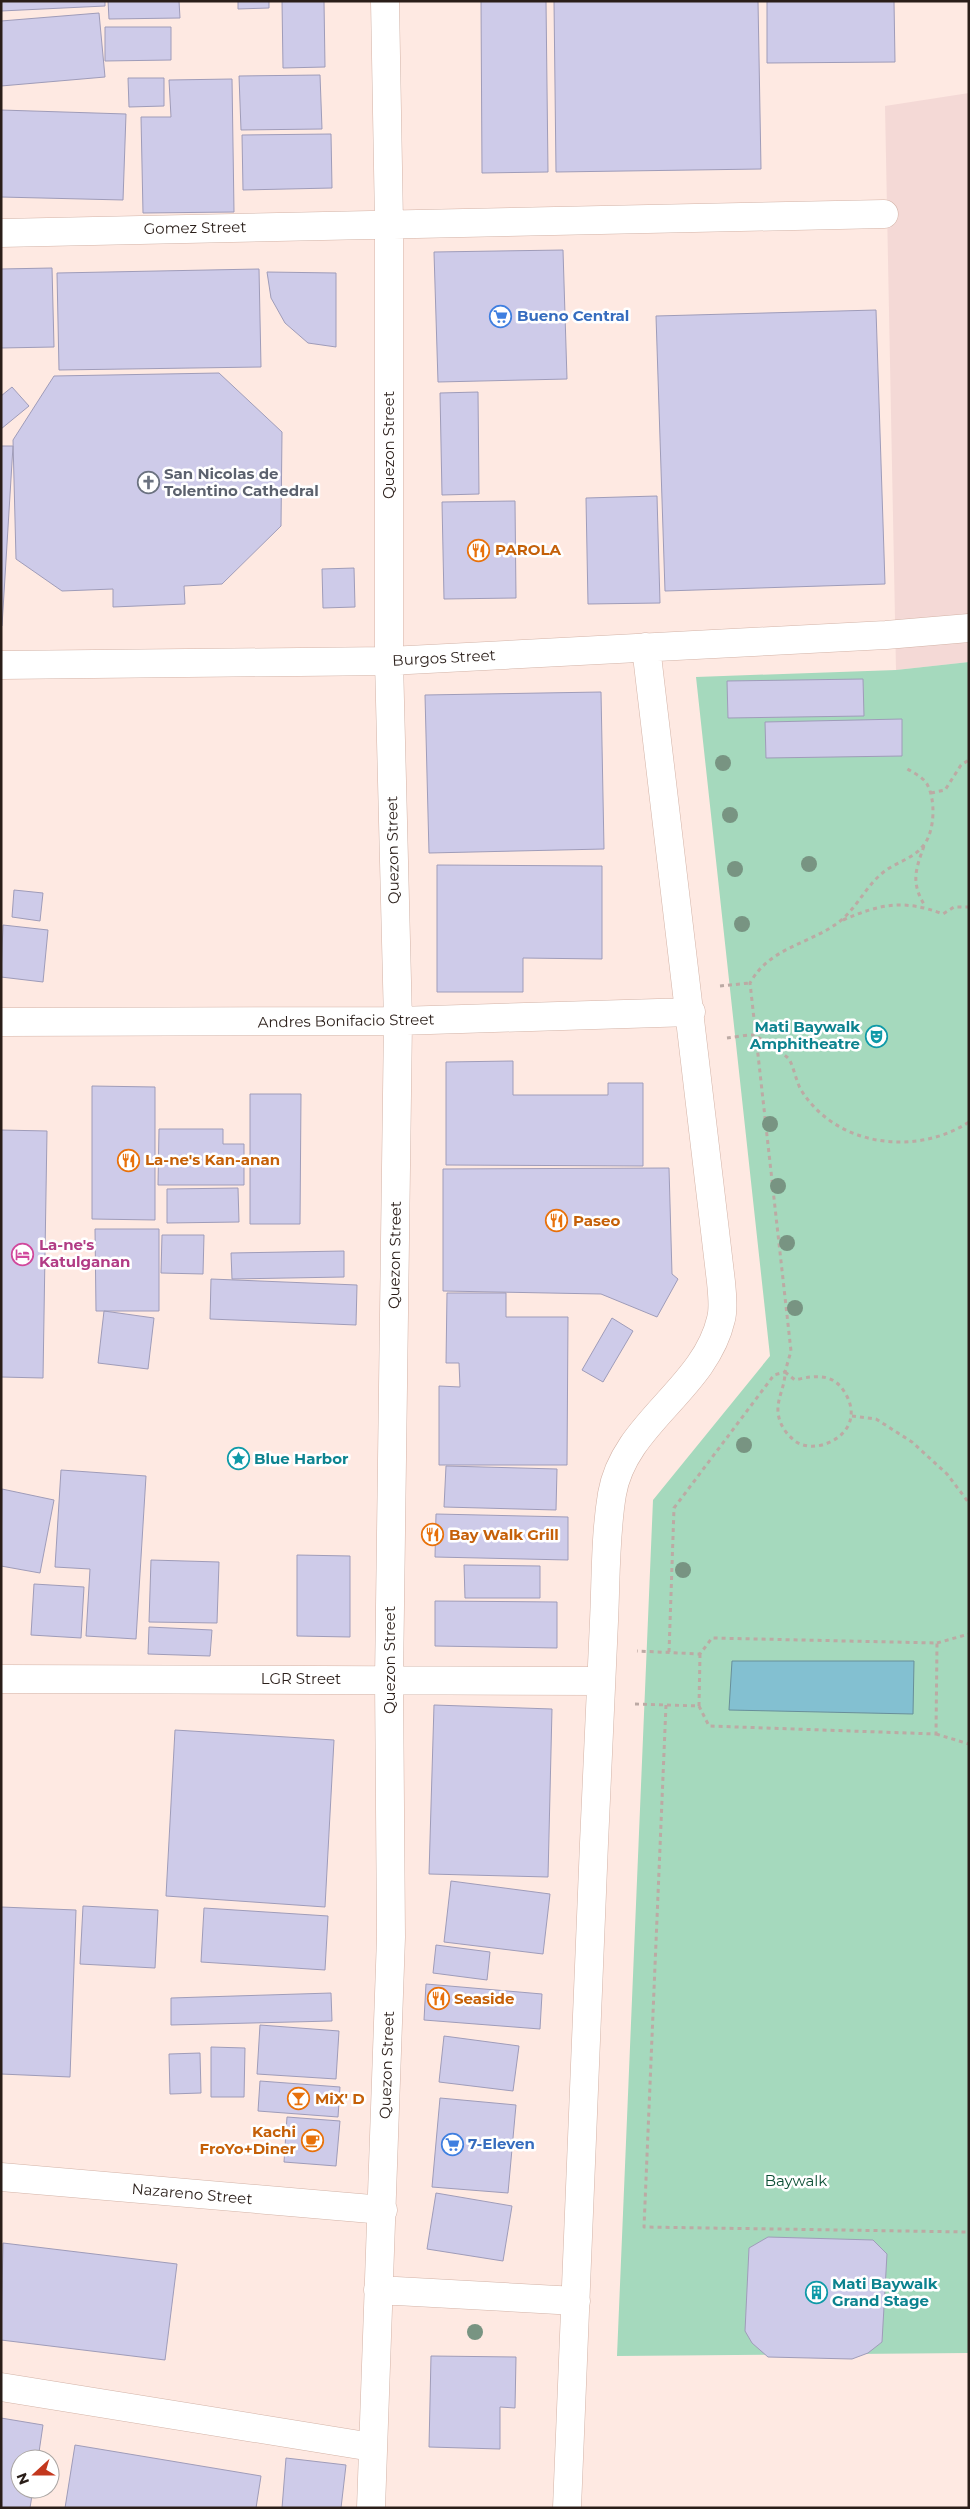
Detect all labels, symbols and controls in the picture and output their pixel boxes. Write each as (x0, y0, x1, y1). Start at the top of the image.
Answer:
street label: Gomez Street (143, 217, 247, 238)
supermarket icon: Bueno Central (489, 304, 513, 328)
place label: Bueno Central (517, 306, 629, 325)
street label: Quezon Street (379, 391, 398, 499)
place label: San Nicolas de Tolentino Cathedral (164, 464, 319, 500)
church icon: San Nicolas de Tolentino Cathedral (136, 471, 160, 495)
restaurant icon: PAROLA (467, 538, 491, 562)
place label: PAROLA (495, 540, 562, 559)
street label: Burgos Street (392, 645, 496, 670)
street label: Quezon Street (382, 796, 403, 904)
street label: Andres Bonifacio Street (257, 1009, 435, 1032)
place label: Mati Baywalk Amphitheatre (749, 1017, 860, 1053)
theatre icon: Mati Baywalk Amphitheatre (864, 1024, 888, 1048)
restaurant icon: La-ne's Kan-anan (117, 1148, 141, 1172)
place label: La-ne's Kan-anan (145, 1150, 280, 1169)
street label: Quezon Street (384, 1201, 405, 1309)
restaurant icon: Paseo (545, 1209, 569, 1233)
place label: Paseo (573, 1211, 620, 1230)
place label: La-ne's Katulganan (39, 1235, 130, 1271)
hotel icon: La-ne's Katulganan (11, 1242, 35, 1266)
place icon: Blue Harbor (226, 1447, 250, 1471)
place label: Blue Harbor (254, 1449, 349, 1468)
restaurant icon: Bay Walk Grill (421, 1523, 445, 1547)
place label: Bay Walk Grill (449, 1525, 559, 1544)
street label: Quezon Street (380, 1606, 399, 1714)
street label: LGR Street (261, 1669, 341, 1688)
restaurant icon: Seaside (426, 1987, 450, 2011)
place label: Seaside (454, 1989, 514, 2008)
street label: Quezon Street (375, 2011, 398, 2119)
bar icon: MiX' D (287, 2087, 311, 2111)
place label: MiX' D (315, 2089, 365, 2108)
place label: Kachi FroYo+Diner (200, 2122, 297, 2158)
cafe icon: Kachi FroYo+Diner (300, 2129, 324, 2153)
supermarket icon: 7-Eleven (440, 2132, 464, 2156)
place label: 7-Eleven (468, 2134, 535, 2153)
park label: Baywalk (765, 2171, 827, 2190)
street label: Nazareno Street (131, 2179, 253, 2208)
place label: Mati Baywalk Grand Stage (832, 2274, 938, 2310)
building icon: Mati Baywalk Grand Stage (804, 2281, 828, 2305)
north arrow (10, 2449, 60, 2499)
text: N (12, 2470, 33, 2487)

